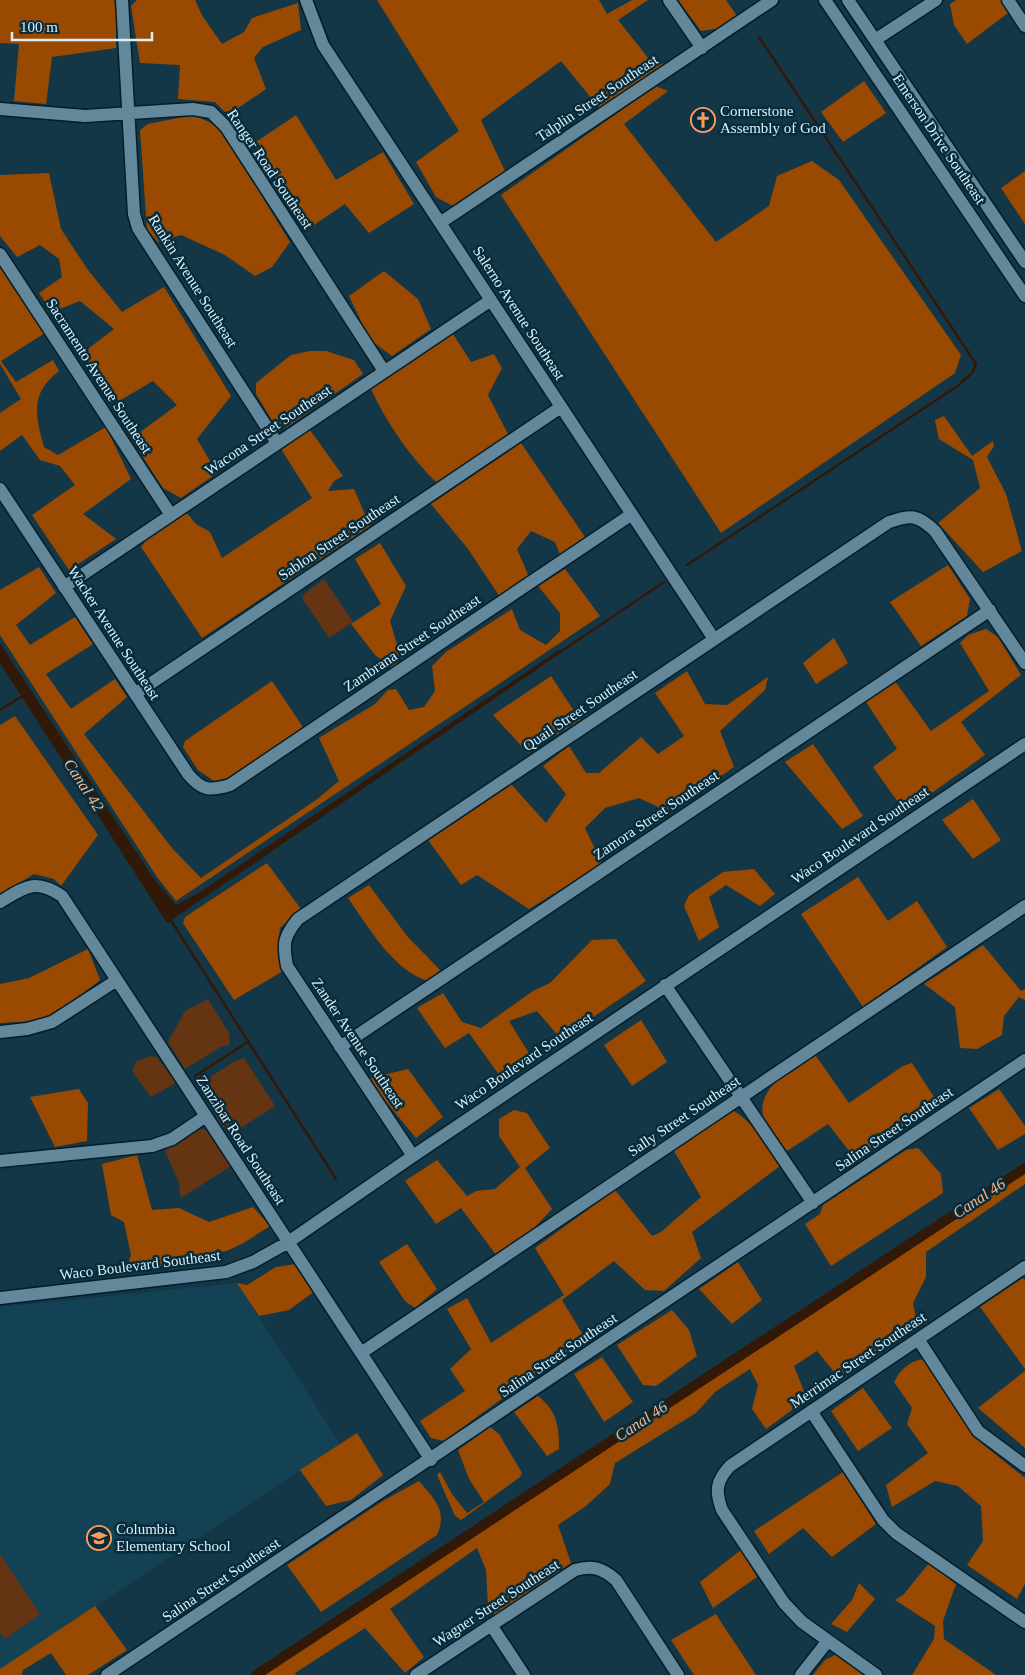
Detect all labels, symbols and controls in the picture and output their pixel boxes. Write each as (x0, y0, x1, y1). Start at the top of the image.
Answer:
scale bar (12, 10, 152, 42)
text: 100 m (20, 19, 58, 35)
street label: Talplin Street Southeast (533, 51, 661, 145)
street label: Emerson Drive Southeast (890, 71, 989, 208)
place label: Cornerstone Assembly of God (720, 103, 826, 136)
street label: Ranger Road Southeast (224, 106, 316, 233)
church icon: Cornerstone Assembly of God (690, 107, 716, 133)
street label: Rankin Avenue Southeast (145, 212, 241, 351)
street label: Salerno Avenue Southeast (470, 243, 569, 384)
street label: Sacramento Avenue Southeast (43, 296, 156, 457)
street label: Wacona Street Southeast (202, 381, 335, 478)
street label: Sablon Street Southeast (275, 490, 403, 583)
street label: Wacker Avenue Southeast (65, 563, 164, 703)
street label: Zambrana Street Southeast (341, 591, 484, 695)
street label: Quail Street Southeast (520, 665, 641, 754)
water label: Canal 42 (61, 756, 107, 814)
street label: Zamora Street Southeast (590, 767, 722, 863)
street label: Waco Boulevard Southeast (788, 783, 932, 887)
street label: Zander Avenue Southeast (309, 975, 408, 1112)
street label: Waco Boulevard Southeast (452, 1009, 596, 1113)
street label: Zanzibar Road Southeast (193, 1072, 289, 1208)
street label: Sally Street Southeast (625, 1072, 744, 1159)
street label: Salina Street Southeast (832, 1083, 956, 1174)
water label: Canal 46 (950, 1175, 1008, 1221)
street label: Waco Boulevard Southeast (59, 1247, 222, 1283)
street label: Merrimac Street Southeast (787, 1308, 929, 1411)
street label: Salina Street Southeast (496, 1309, 620, 1400)
water label: Canal 46 (612, 1398, 670, 1444)
place label: Columbia Elementary School (116, 1521, 231, 1554)
school or university icon: Columbia Elementary School (86, 1525, 112, 1551)
street label: Salina Street Southeast (159, 1534, 283, 1625)
street label: Wagner Street Southeast (430, 1556, 563, 1650)

